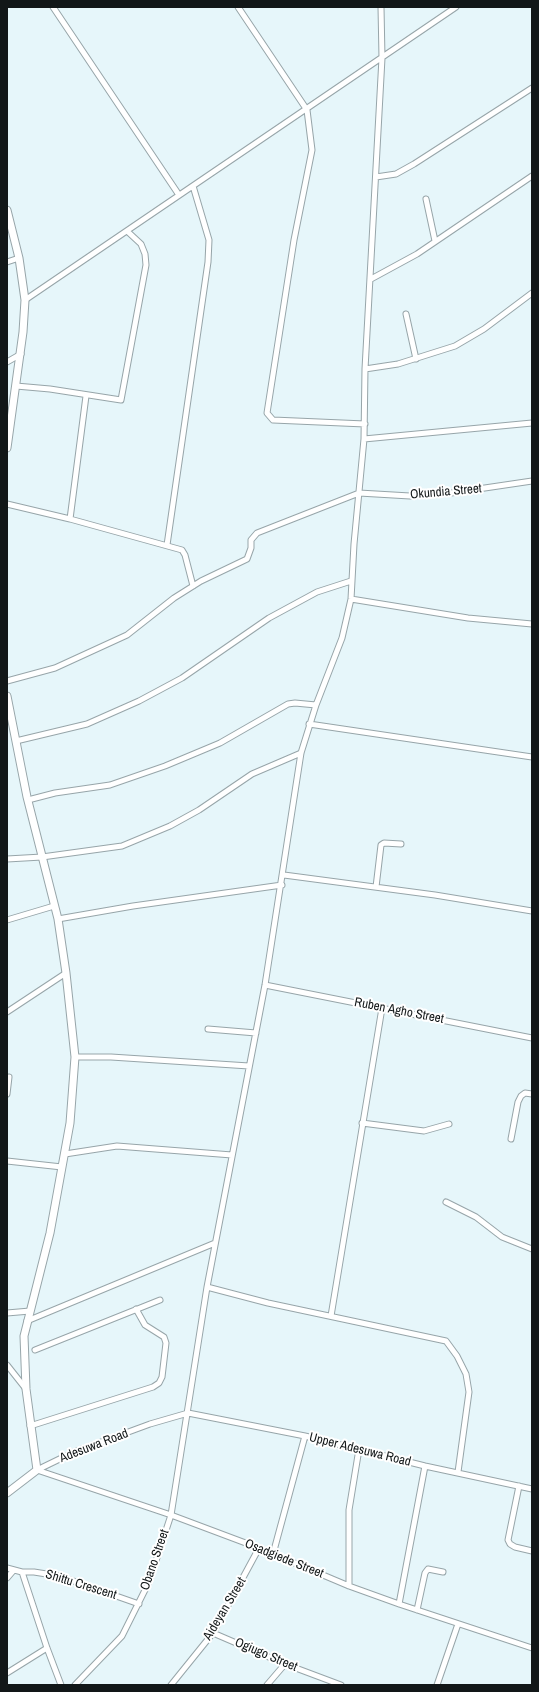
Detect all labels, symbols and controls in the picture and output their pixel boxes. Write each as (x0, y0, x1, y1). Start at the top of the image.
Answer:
street label: Okundia Street (410, 481, 482, 503)
street label: Ruben Agho Street (353, 995, 445, 1027)
street label: Adesuwa Road (57, 1426, 131, 1466)
street label: Upper Adesuwa Road (308, 1430, 412, 1470)
street label: Obano Street (137, 1527, 173, 1593)
street label: Osadgiede Street (242, 1536, 326, 1582)
street label: Shittu Crescent (44, 1567, 118, 1603)
street label: Aideyan Street (200, 1575, 250, 1643)
street label: Ogiugo Street (232, 1635, 300, 1675)

